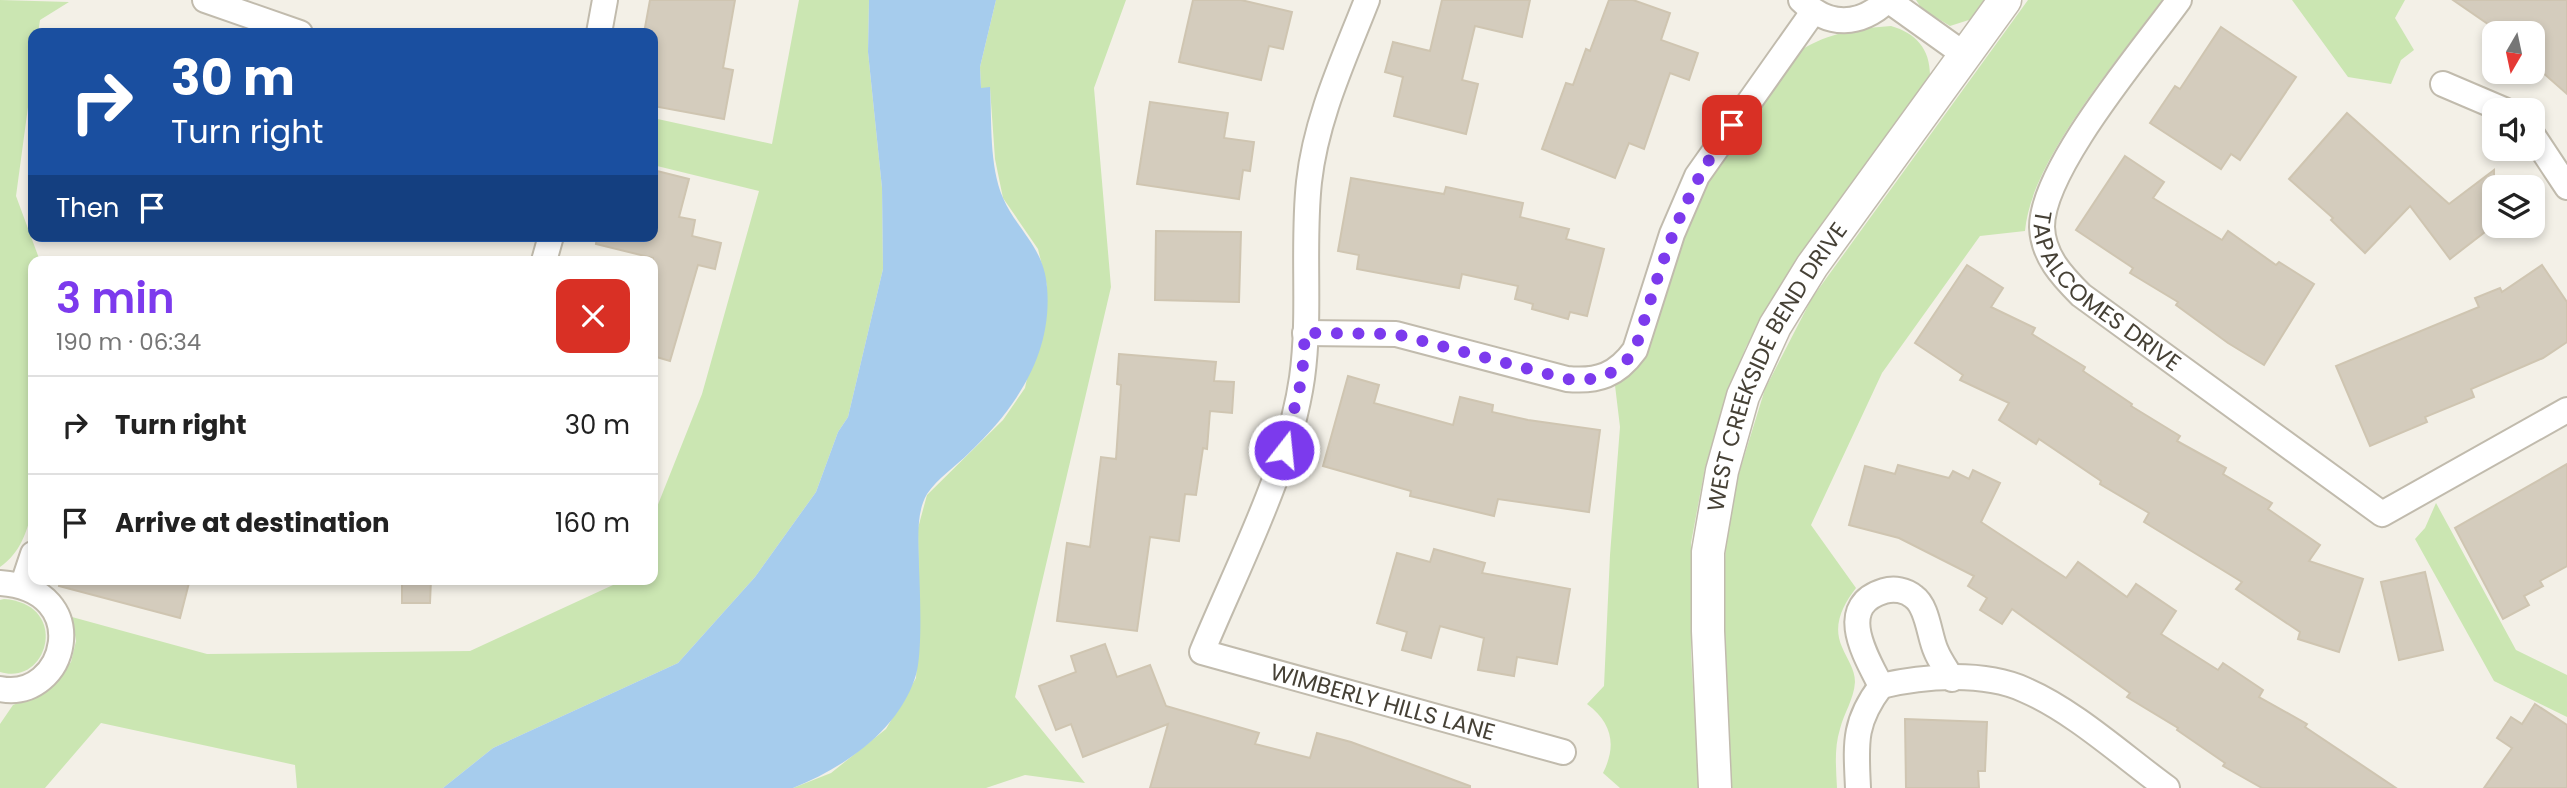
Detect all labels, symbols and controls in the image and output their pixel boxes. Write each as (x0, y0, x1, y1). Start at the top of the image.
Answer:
north arrow (2482, 21, 2544, 84)
map controls (2482, 21, 2545, 238)
text: 30 m (171, 44, 295, 112)
icon: right (56, 56, 147, 147)
pin (1702, 95, 1762, 155)
button: sound (2482, 98, 2545, 161)
icon: arrive (1713, 106, 1751, 144)
text: Turn right (171, 109, 323, 154)
button: layers (2482, 175, 2545, 238)
icon: arrive (133, 189, 171, 227)
text: Then (56, 190, 119, 226)
street label: TAPALCOMES DRIVE (2026, 208, 2188, 379)
street label: WEST CREEKSIDE BEND DRIVE (1699, 216, 1855, 514)
text: 3 min (56, 269, 175, 328)
button: close (556, 279, 630, 353)
text: 190 m · 06:34 (56, 326, 201, 358)
icon: right (56, 406, 94, 444)
text: Turn right (115, 407, 247, 443)
text: 30 m (565, 407, 630, 443)
position arrow (1247, 413, 1321, 487)
icon: arrive (56, 504, 94, 542)
text: Arrive at destination (115, 505, 390, 541)
text: 160 m (555, 505, 630, 541)
street label: WIMBERLY HILLS LANE (1267, 656, 1499, 748)

